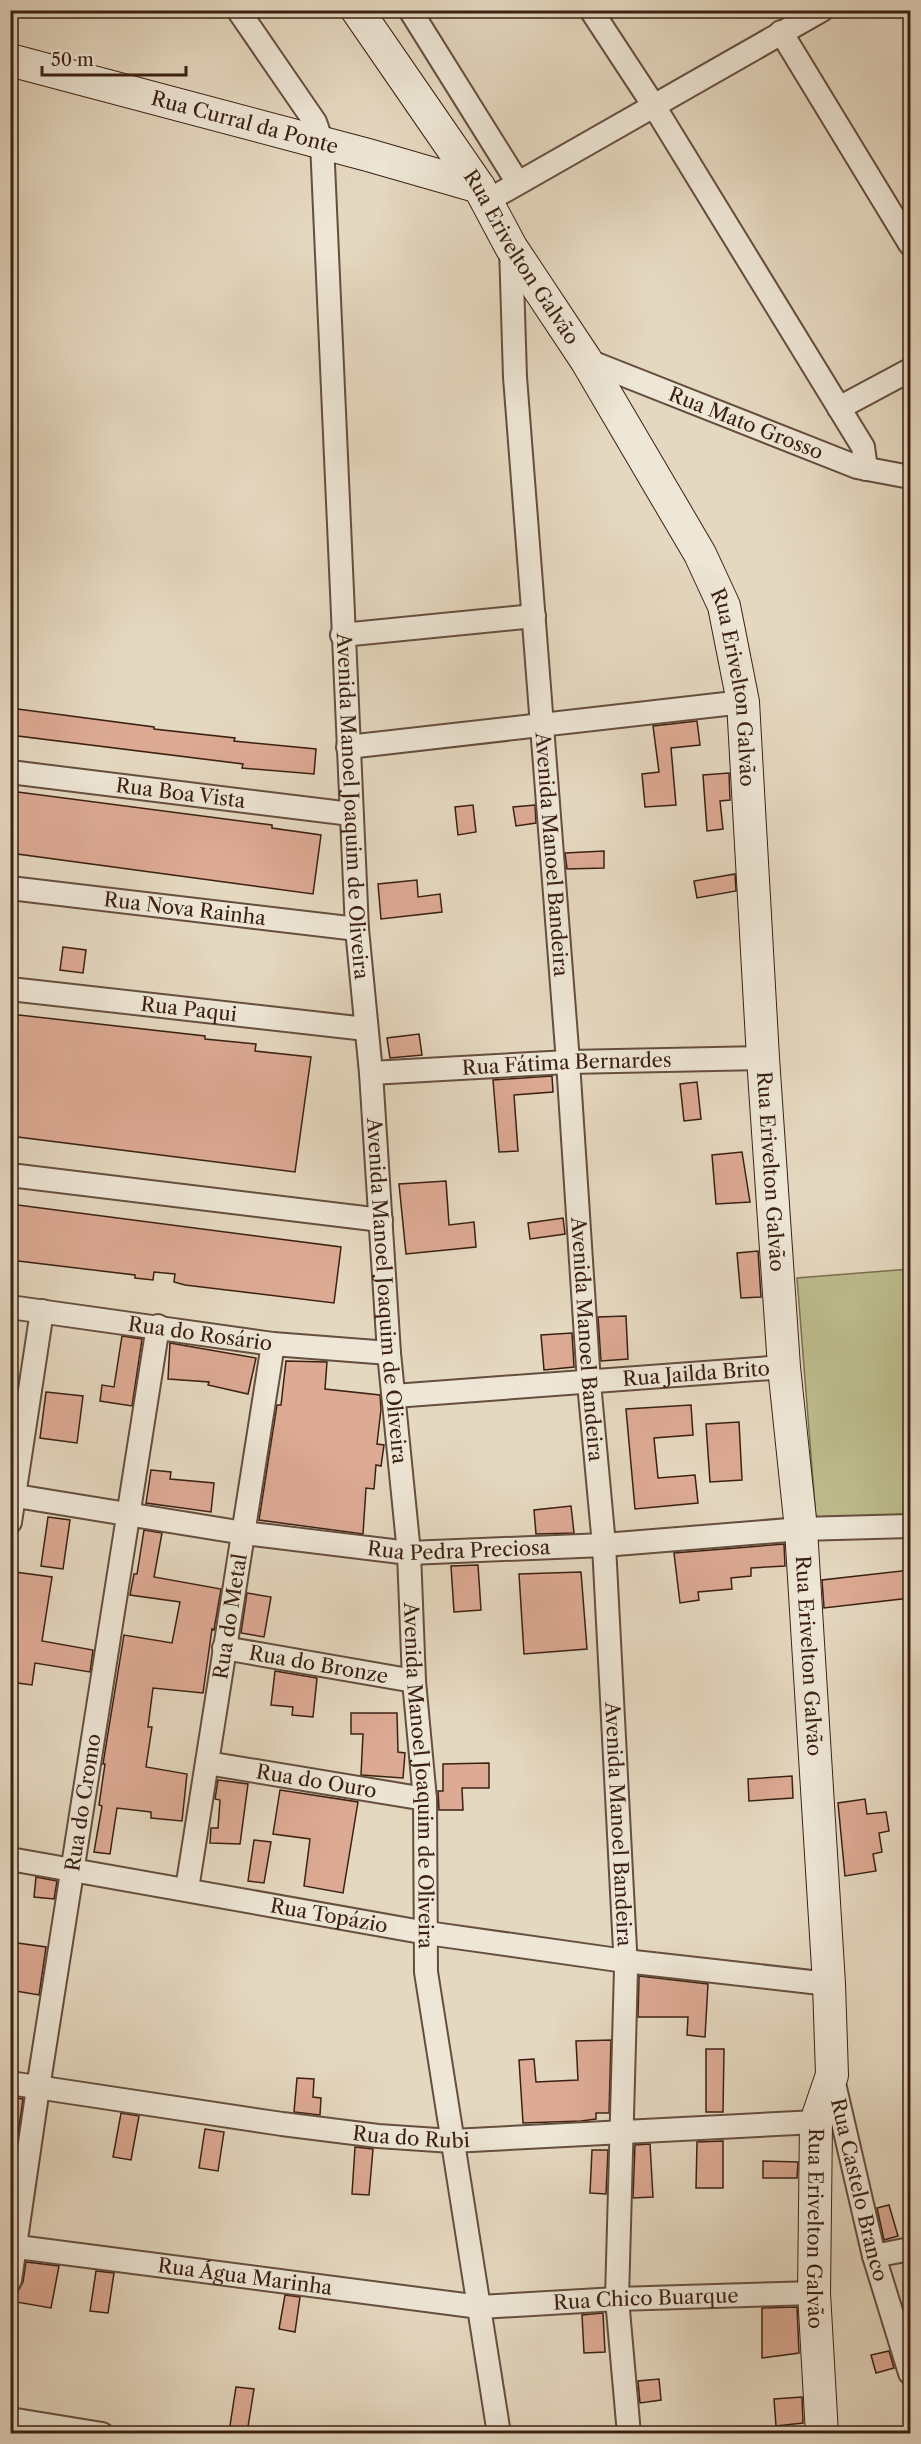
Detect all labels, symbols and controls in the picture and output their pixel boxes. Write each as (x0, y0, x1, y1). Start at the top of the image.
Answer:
scale bar (42, 39, 186, 77)
text: 50 m (51, 49, 94, 71)
street label: Rua Curral da Ponte (149, 86, 341, 159)
street label: Rua Erivelton Galvão (459, 165, 584, 349)
street label: Rua Mato Grosso (665, 382, 827, 464)
street label: Rua Erivelton Galvão (705, 584, 760, 787)
street label: Avenida Manoel Joaquim de Oliveira (332, 631, 374, 981)
street label: Avenida Manoel Bandeira (530, 730, 573, 978)
street label: Rua Boa Vista (114, 773, 247, 813)
street label: Rua Nova Rainha (102, 887, 268, 930)
street label: Rua Paqui (140, 992, 238, 1026)
street label: Rua Fátima Bernardes (461, 1048, 672, 1080)
street label: Rua Erivelton Galvão (752, 1070, 789, 1272)
street label: Avenida Manoel Joaquim de Oliveira (362, 1116, 412, 1465)
street label: Avenida Manoel Bandeira (566, 1215, 608, 1463)
street label: Rua do Rosário (127, 1312, 274, 1356)
street label: Rua Jailda Brito (622, 1356, 771, 1391)
street label: Rua Pedra Preciosa (366, 1535, 551, 1565)
street label: Rua do Metal (208, 1552, 252, 1681)
street label: Rua Erivelton Galvão (791, 1555, 827, 1757)
street label: Avenida Manoel Joaquim de Oliveira (399, 1601, 438, 1949)
street label: Rua do Bronze (247, 1641, 390, 1688)
street label: Avenida Manoel Bandeira (600, 1700, 637, 1947)
street label: Rua do Cromo (60, 1732, 106, 1873)
street label: Rua do Ouro (254, 1759, 379, 1803)
street label: Rua Topázio (268, 1893, 390, 1938)
street label: Rua Castelo Branco (826, 2096, 893, 2284)
street label: Rua do Rubi (351, 2121, 470, 2153)
street label: Rua Erivelton Galvão (802, 2128, 828, 2330)
street label: Rua Água Marinha (156, 2253, 334, 2300)
street label: Rua Chico Buarque (553, 2283, 739, 2315)

